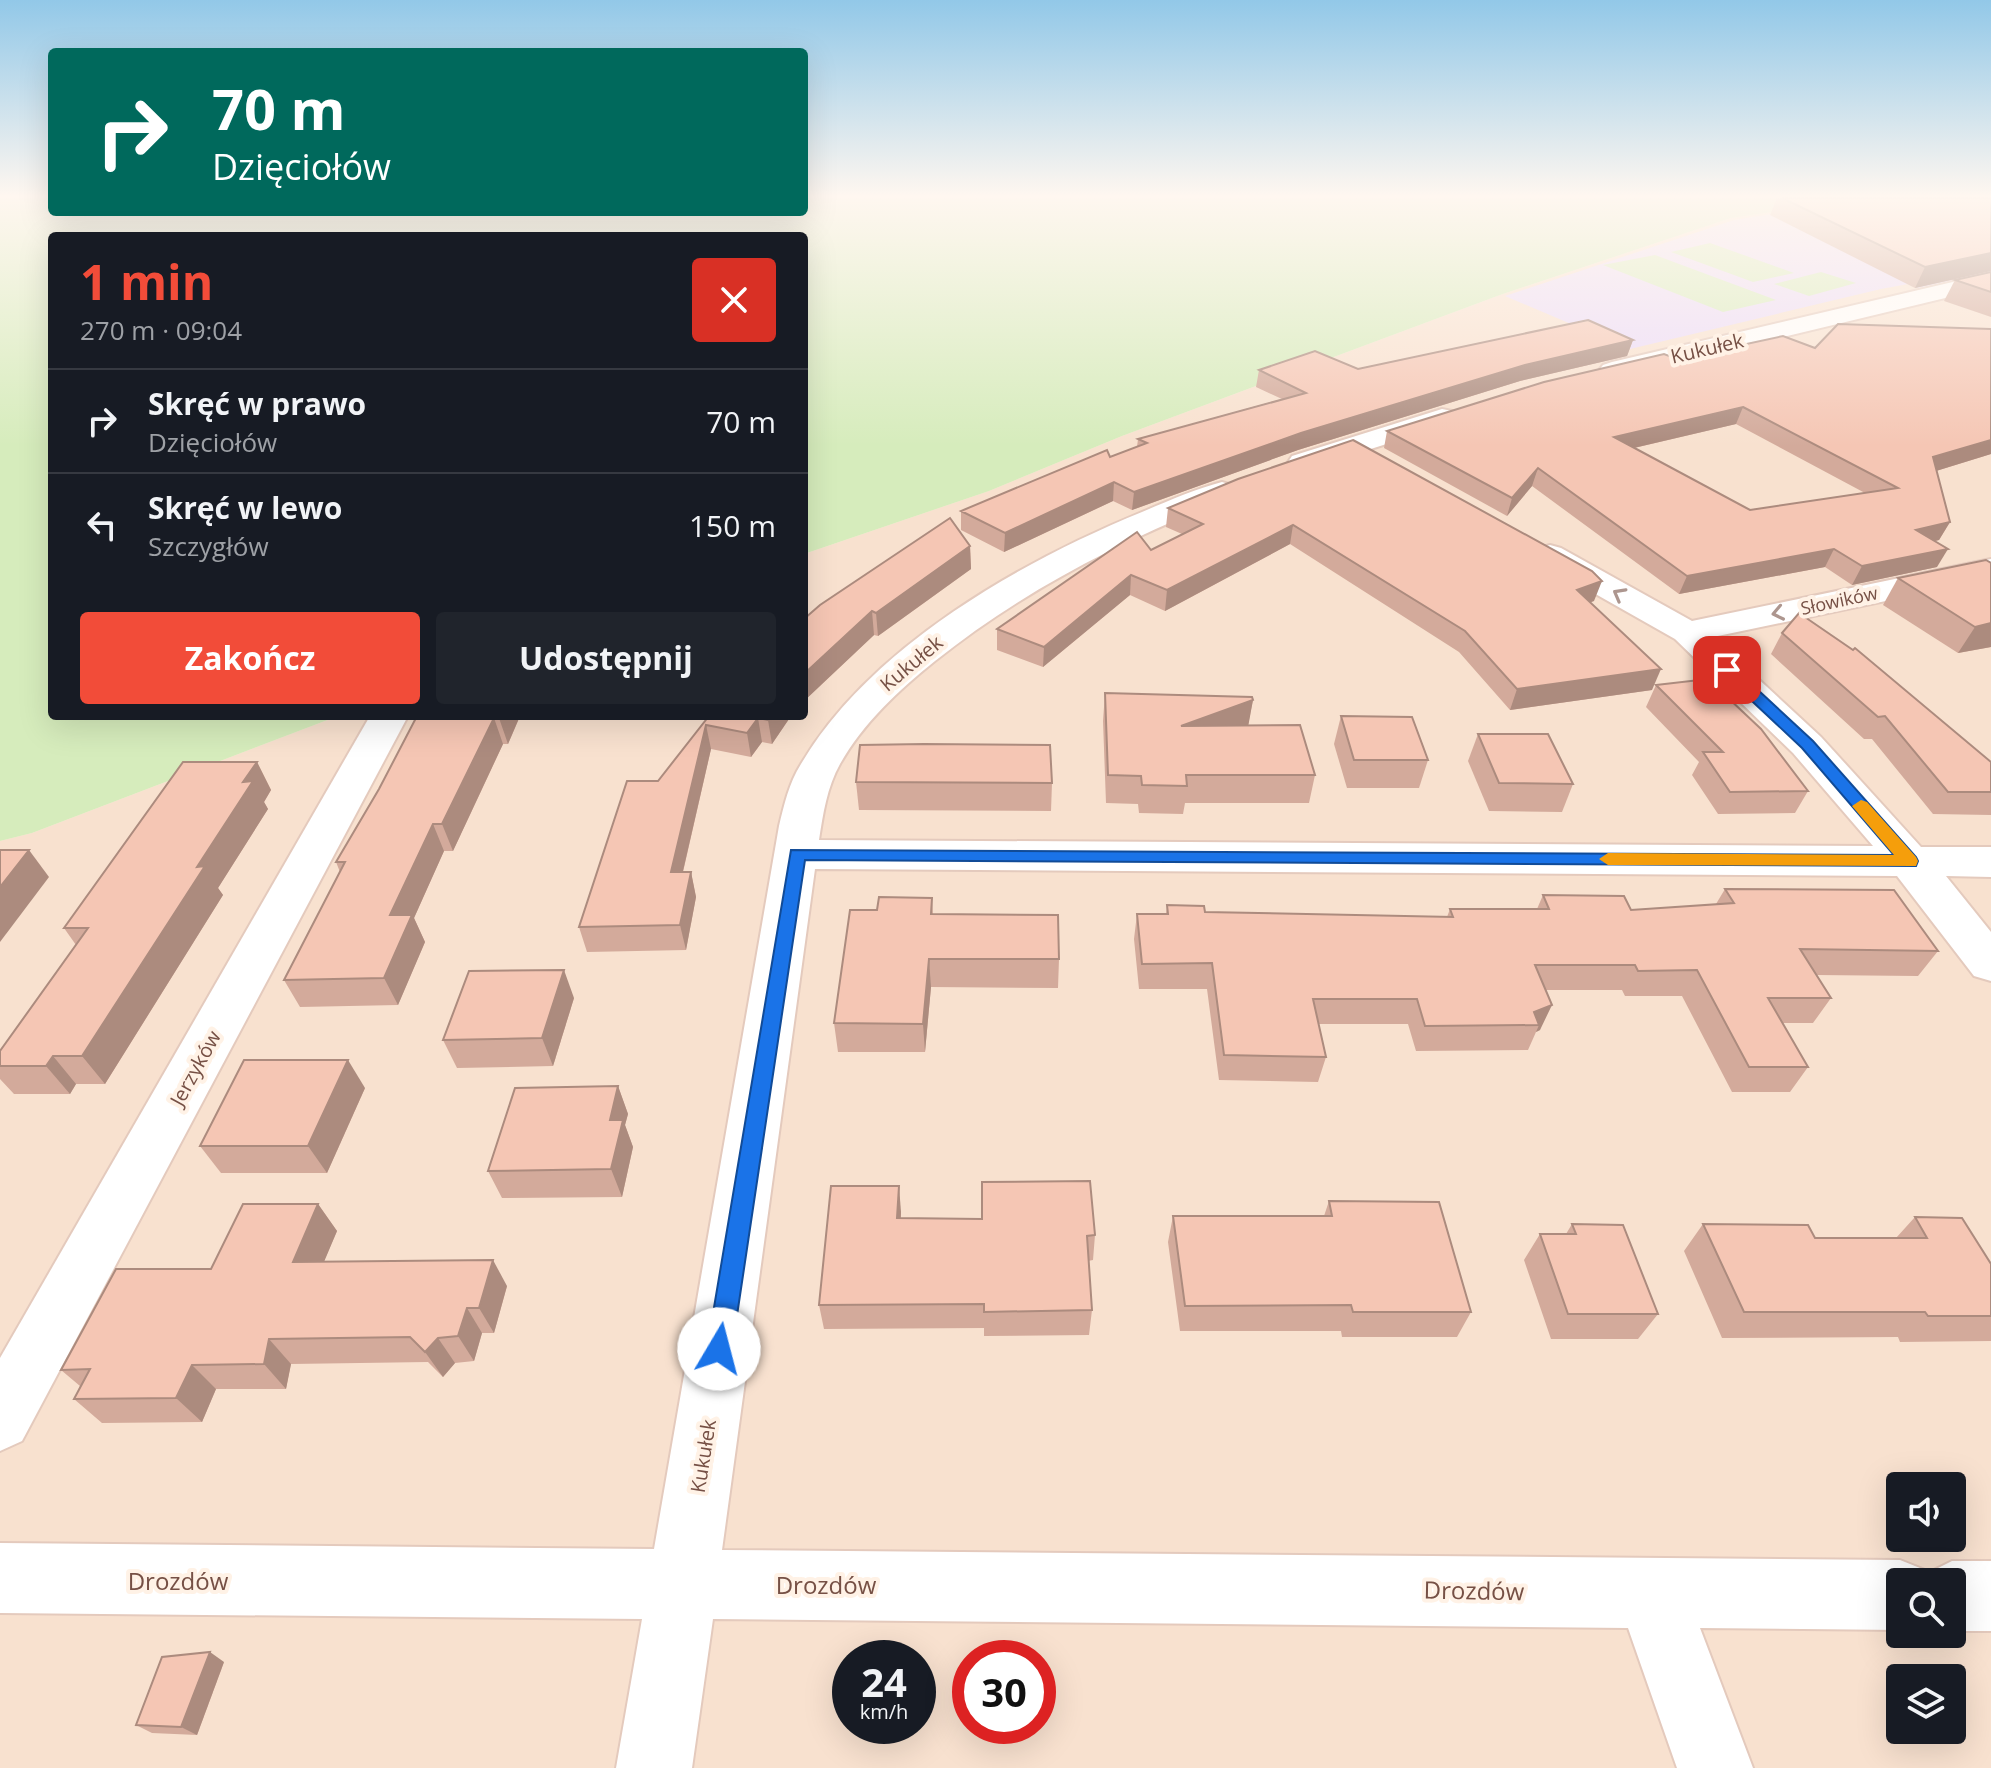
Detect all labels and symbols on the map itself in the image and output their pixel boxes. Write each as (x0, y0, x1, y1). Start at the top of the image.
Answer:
street label: Kukułek (1668, 326, 1747, 369)
street label: Słowików (1798, 580, 1880, 620)
one-way arrow (1613, 588, 1627, 604)
one-way arrow (1771, 604, 1785, 621)
street label: Kukułek (874, 629, 948, 697)
pin (1693, 636, 1761, 704)
street label: Jerzyków (162, 1025, 227, 1112)
position arrow (677, 1307, 761, 1391)
street label: Kukułek (684, 1417, 722, 1495)
street label: Drozdów (128, 1564, 229, 1597)
street label: Drozdów (776, 1568, 877, 1601)
street label: Drozdów (1423, 1573, 1525, 1607)
speed limit sign: 30 (952, 1640, 1056, 1744)

